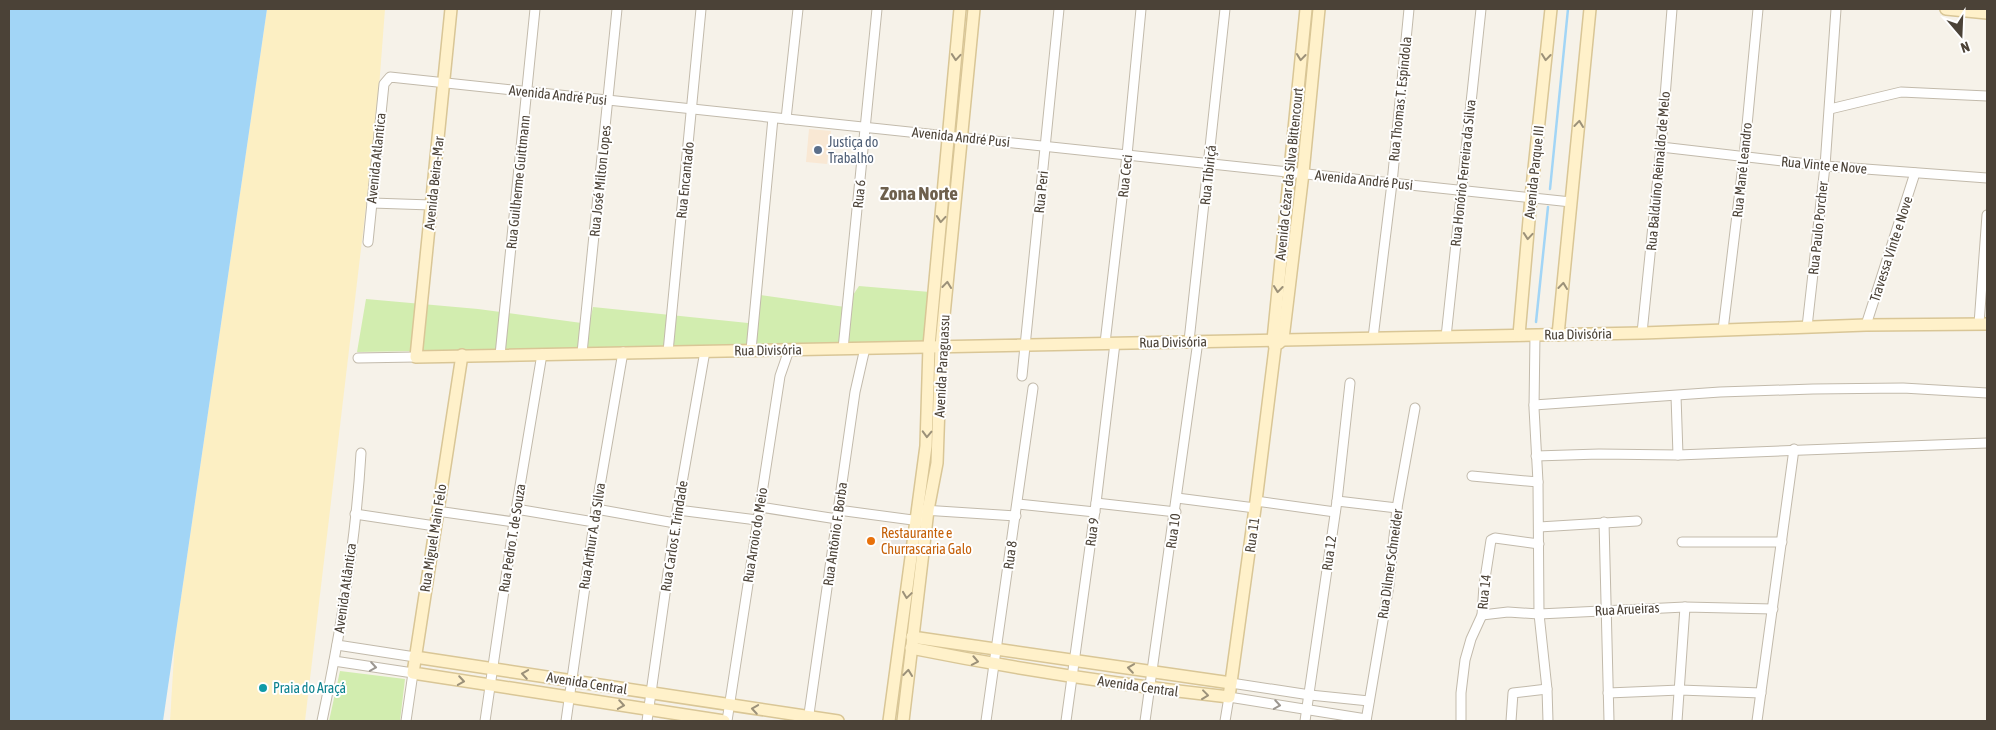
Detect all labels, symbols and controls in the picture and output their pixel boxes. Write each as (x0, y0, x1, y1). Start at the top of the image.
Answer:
north arrow (1936, 10, 1986, 60)
street label: Rua Thomas T. Espíndola (1385, 36, 1415, 162)
text: N (1959, 38, 1972, 56)
one-way arrow (951, 54, 962, 62)
one-way arrow (1296, 54, 1307, 62)
one-way arrow (1541, 54, 1552, 62)
street label: Avenida André Pusi (508, 82, 608, 108)
street label: Avenida Cézar da Silva Bittencourt (1272, 87, 1306, 261)
street label: Rua Balduíno Reinaldo de Melo (1643, 91, 1673, 251)
street label: Rua Honório Ferreira da Silva (1447, 99, 1479, 247)
street label: Avenida Atlantica (363, 112, 389, 204)
street label: Rua Guilherme Guittmann (503, 114, 533, 250)
one-way arrow (1573, 120, 1584, 128)
street label: Rua Mané Leandro (1729, 122, 1755, 218)
street label: Rua José Milton Lopes (586, 124, 614, 237)
street label: Avenida André Pusi (911, 124, 1011, 150)
street label: Avenida Parque III (1521, 125, 1547, 219)
place label: Justiça do Trabalho (828, 134, 878, 166)
street label: Avenida Beira-Mar (421, 135, 447, 231)
street label: Rua Encantado (673, 141, 697, 219)
marker: Justiça do Trabalho (812, 144, 824, 156)
street label: Rua Tibiriçá (1197, 144, 1219, 206)
street label: Rua Vinte e Nove (1780, 153, 1868, 177)
street label: Rua Ceci (1115, 154, 1135, 198)
street label: Avenida André Pusi (1314, 167, 1414, 193)
street label: Rua Peri (1031, 170, 1051, 214)
street label: Rua 6 (850, 178, 869, 209)
street label: Rua Paulo Porcher (1805, 180, 1831, 276)
district label: Zona Norte (880, 182, 958, 204)
street label: Travessa Vinte e Nove (1866, 194, 1916, 304)
one-way arrow (936, 215, 947, 223)
one-way arrow (1522, 233, 1533, 241)
one-way arrow (941, 281, 952, 289)
one-way arrow (1557, 282, 1568, 290)
one-way arrow (1273, 285, 1284, 293)
street label: Avenida Paraguassu (931, 314, 953, 418)
street label: Rua Divisória (1544, 325, 1612, 343)
street label: Rua Divisória (1139, 333, 1207, 351)
street label: Rua Divisória (734, 341, 802, 359)
one-way arrow (921, 430, 932, 438)
street label: Rua Carlos E. Trindade (657, 479, 691, 593)
street label: Rua Arthur A. da Silva (576, 481, 608, 591)
street label: Rua Antônio F. Borba (820, 481, 850, 587)
street label: Rua Pedro T. de Souza (495, 482, 529, 594)
street label: Rua Miguel Main Felo (417, 483, 449, 593)
street label: Rua Arroio do Meio (740, 486, 770, 584)
street label: Rua Dilmer Schneider (1374, 507, 1406, 620)
street label: Rua 10 (1163, 512, 1183, 550)
street label: Rua 11 (1242, 516, 1262, 554)
street label: Rua 9 (1082, 517, 1102, 547)
place label: Restaurante e Churrascaria Galo (881, 525, 972, 557)
street label: Rua 12 (1319, 534, 1339, 572)
marker: Restaurante e Churrascaria Galo (865, 535, 877, 547)
street label: Rua 8 (1000, 539, 1020, 570)
street label: Avenida Atlântica (331, 542, 359, 634)
street label: Rua 14 (1474, 573, 1494, 610)
one-way arrow (902, 590, 912, 599)
street label: Rua Arueiras (1594, 599, 1660, 619)
one-way arrow (971, 655, 980, 666)
one-way arrow (370, 661, 378, 672)
one-way arrow (1127, 664, 1135, 674)
one-way arrow (902, 668, 913, 676)
one-way arrow (521, 669, 529, 680)
street label: Avenida Central (546, 669, 629, 697)
street label: Avenida Central (1097, 672, 1180, 700)
one-way arrow (457, 675, 465, 685)
place label: Praia do Araçá (273, 680, 346, 696)
marker: Praia do Araçá (257, 682, 269, 694)
one-way arrow (1201, 689, 1210, 699)
one-way arrow (1273, 699, 1281, 710)
one-way arrow (617, 700, 626, 710)
one-way arrow (751, 704, 759, 714)

